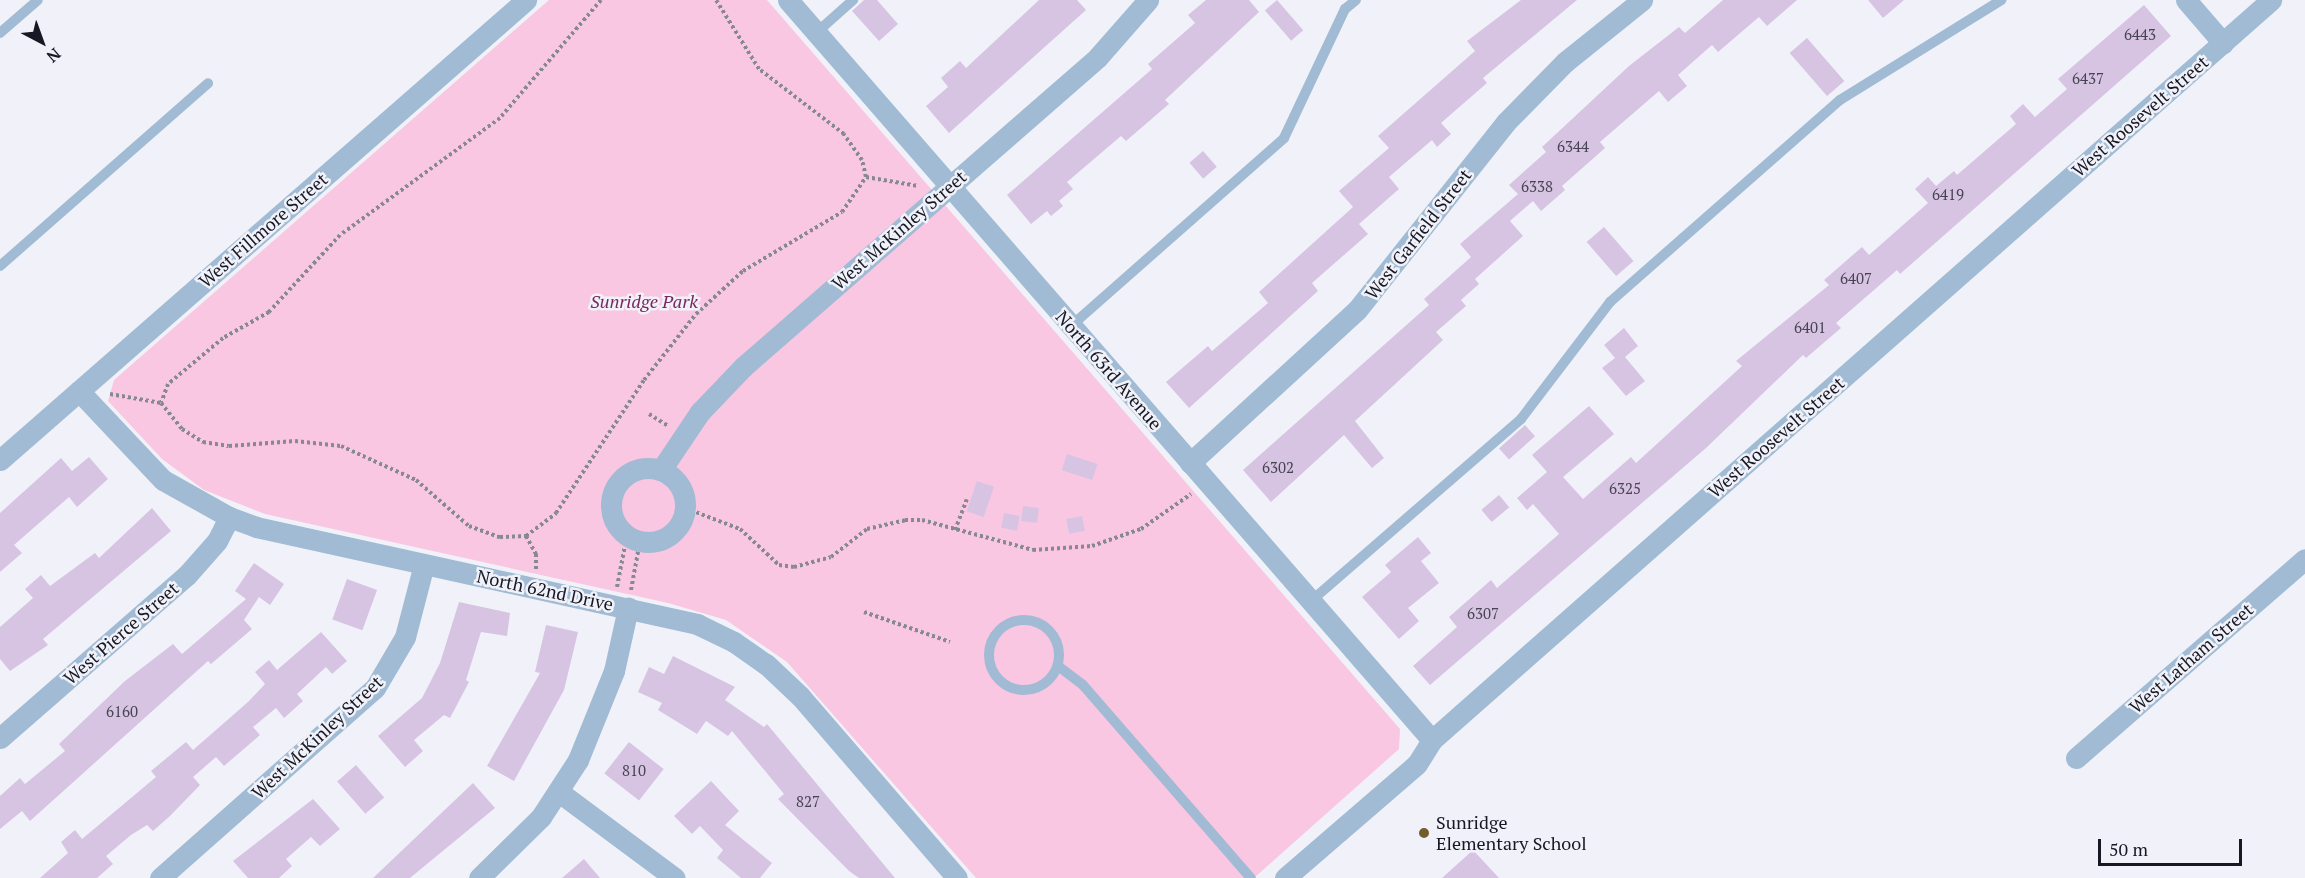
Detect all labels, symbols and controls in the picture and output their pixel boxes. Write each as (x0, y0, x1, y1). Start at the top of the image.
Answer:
north arrow (12, 12, 72, 72)
house number: 6443 (2124, 26, 2156, 44)
text: N (42, 43, 66, 68)
street label: West Roosevelt Street (2067, 51, 2213, 181)
house number: 6437 (2072, 70, 2104, 88)
house number: 6344 (1557, 138, 1589, 156)
street label: West Garfield Street (1360, 164, 1476, 304)
street label: West McKinley Street (827, 166, 971, 294)
street label: West Fillmore Street (194, 168, 332, 292)
house number: 6338 (1521, 178, 1553, 196)
house number: 6419 (1932, 186, 1964, 204)
house number: 6407 (1840, 270, 1872, 288)
park label: Sunridge Park (590, 290, 698, 312)
street label: North 63rd Avenue (1051, 306, 1167, 434)
house number: 6401 (1794, 319, 1826, 337)
street label: West Roosevelt Street (1703, 372, 1849, 502)
house number: 6302 (1262, 459, 1294, 477)
house number: 6325 (1609, 480, 1641, 498)
street label: North 62nd Drive (475, 565, 615, 615)
street label: West Pierce Street (59, 577, 183, 689)
street label: West Latham Street (2125, 598, 2257, 718)
house number: 6307 (1467, 605, 1499, 623)
street label: West McKinley Street (247, 671, 387, 803)
house number: 6160 (106, 703, 138, 721)
house number: 810 (622, 762, 646, 780)
house number: 827 (796, 793, 820, 811)
place label: Sunridge Elementary School (1436, 812, 1587, 854)
marker: Sunridge Elementary School (1417, 826, 1431, 840)
scale bar (2101, 827, 2245, 865)
text: 50 m (2109, 837, 2148, 861)

